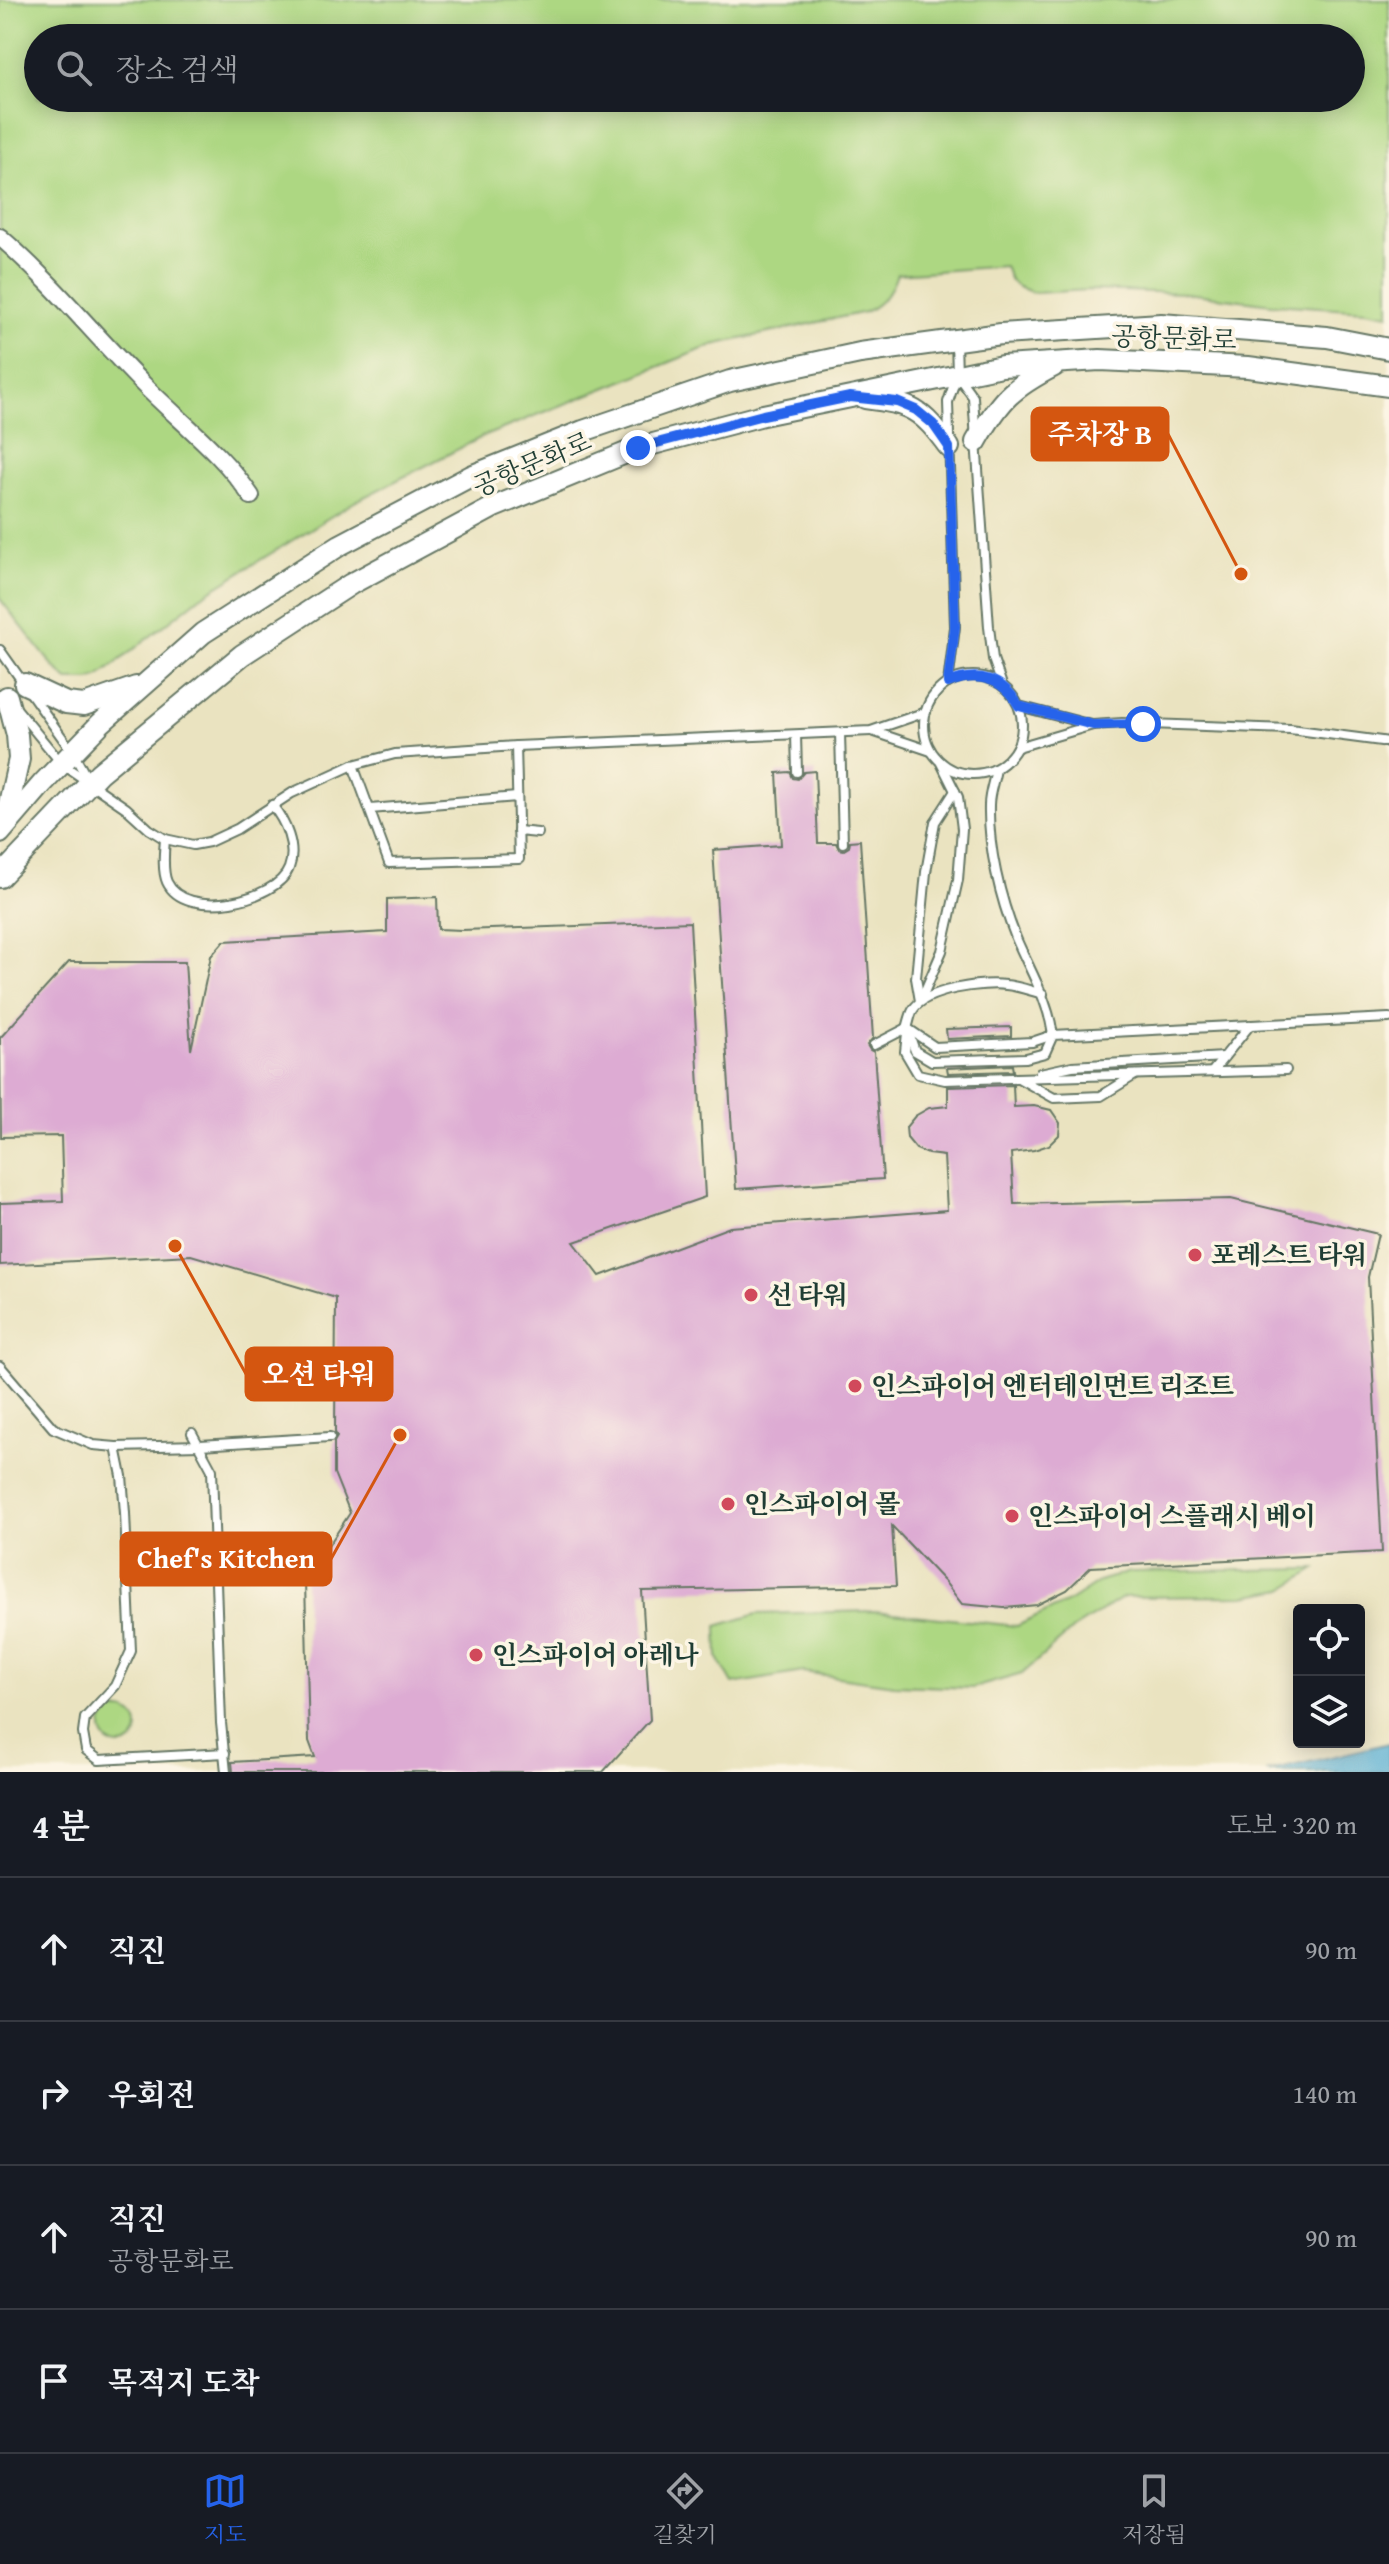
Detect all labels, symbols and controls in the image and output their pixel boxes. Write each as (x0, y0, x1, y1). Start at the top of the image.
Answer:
search box (24, 24, 1365, 112)
icon: search (52, 46, 96, 90)
text: 장소 검색 (116, 47, 239, 91)
street label: 공항문화로 (1111, 316, 1237, 359)
callout: 주차장 B (1032, 408, 1168, 460)
text: 주차장 B (1048, 413, 1152, 454)
street label: 공항문화로 (466, 421, 597, 506)
route end (620, 430, 656, 466)
route start (1125, 706, 1161, 742)
place label: 포레스트 타워 (1211, 1235, 1367, 1274)
marker: 포레스트 타워 (1186, 1246, 1204, 1264)
place label: 선 타워 (767, 1275, 848, 1314)
marker: 선 타워 (742, 1286, 760, 1304)
callout: 오션 타워 (246, 1348, 392, 1400)
text: 오션 타워 (262, 1353, 376, 1394)
place label: 인스파이어 엔터테인먼트 리조트 (871, 1366, 1234, 1405)
marker: 인스파이어 엔터테인먼트 리조트 (846, 1377, 864, 1395)
place label: 인스파이어 몰 (744, 1484, 900, 1523)
marker: 인스파이어 몰 (719, 1495, 737, 1513)
place label: 인스파이어 스플래시 베이 (1028, 1496, 1316, 1535)
marker: 인스파이어 스플래시 베이 (1003, 1507, 1021, 1525)
callout: Chef's Kitchen (121, 1533, 331, 1585)
text: Chef's Kitchen (137, 1537, 316, 1578)
map controls (1293, 1604, 1365, 1748)
button: locate (1293, 1604, 1365, 1676)
place label: 인스파이어 아레나 (492, 1635, 700, 1674)
marker: 인스파이어 아레나 (467, 1646, 485, 1664)
button: layers (1293, 1676, 1365, 1748)
text: 4 분 (32, 1801, 90, 1850)
text: 도보 · 320 m (1226, 1805, 1357, 1844)
icon: ahead (32, 1927, 76, 1971)
text: 직진 (108, 1928, 166, 1972)
text: 90 m (1305, 1930, 1357, 1969)
icon: right (32, 2071, 76, 2115)
text: 우회전 (108, 2072, 195, 2116)
text: 140 m (1292, 2074, 1357, 2113)
text: 직진 (108, 2196, 166, 2240)
icon: ahead (32, 2215, 76, 2259)
text: 90 m (1305, 2218, 1357, 2257)
text: 공항문화로 (108, 2241, 234, 2280)
icon: arrive (32, 2359, 76, 2403)
text: 목적지 도착 (108, 2360, 260, 2404)
tab: 지도 (203, 2469, 247, 2550)
tab: 길찾기 (653, 2469, 716, 2550)
tab: 저장됨 (1122, 2469, 1186, 2550)

